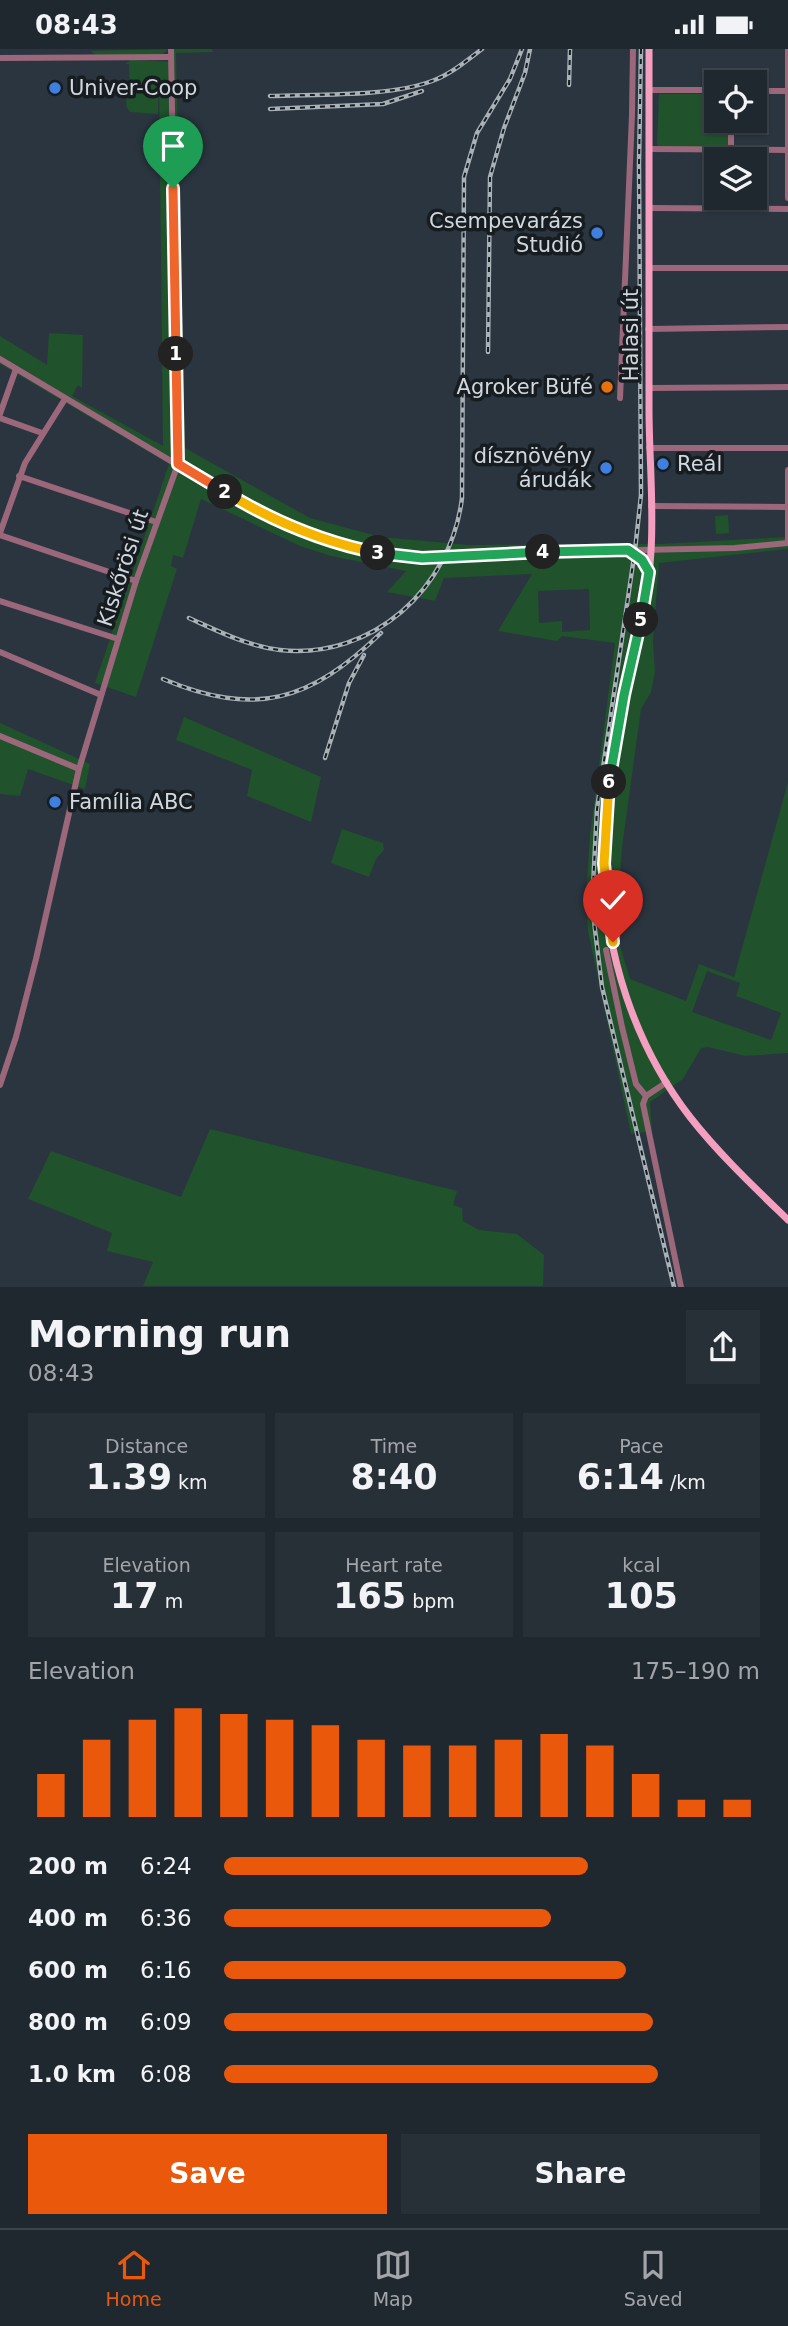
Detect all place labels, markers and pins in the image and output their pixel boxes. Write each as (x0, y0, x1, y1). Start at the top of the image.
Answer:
place label: Univer-Coop (69, 76, 197, 100)
marker: Univer-Coop (47, 80, 63, 96)
pin (143, 116, 203, 188)
place label: Csempevarázs Studió (429, 209, 583, 257)
marker: Csempevarázs Studió (589, 225, 605, 241)
pin: 1 (158, 337, 194, 371)
place label: Agroker Büfé (457, 375, 593, 399)
marker: Agroker Büfé (599, 379, 615, 395)
place label: dísznövény árudák (474, 444, 593, 492)
place label: Reál (677, 452, 722, 476)
marker: Reál (655, 456, 671, 472)
marker: dísznövény árudák (598, 460, 614, 476)
pin: 2 (208, 475, 243, 509)
pin: 3 (360, 535, 396, 571)
pin: 4 (526, 535, 560, 569)
pin: 5 (624, 603, 658, 637)
pin: 6 (592, 765, 626, 799)
place label: Família ABC (69, 790, 193, 814)
marker: Família ABC (47, 794, 63, 810)
pin (583, 870, 643, 942)

